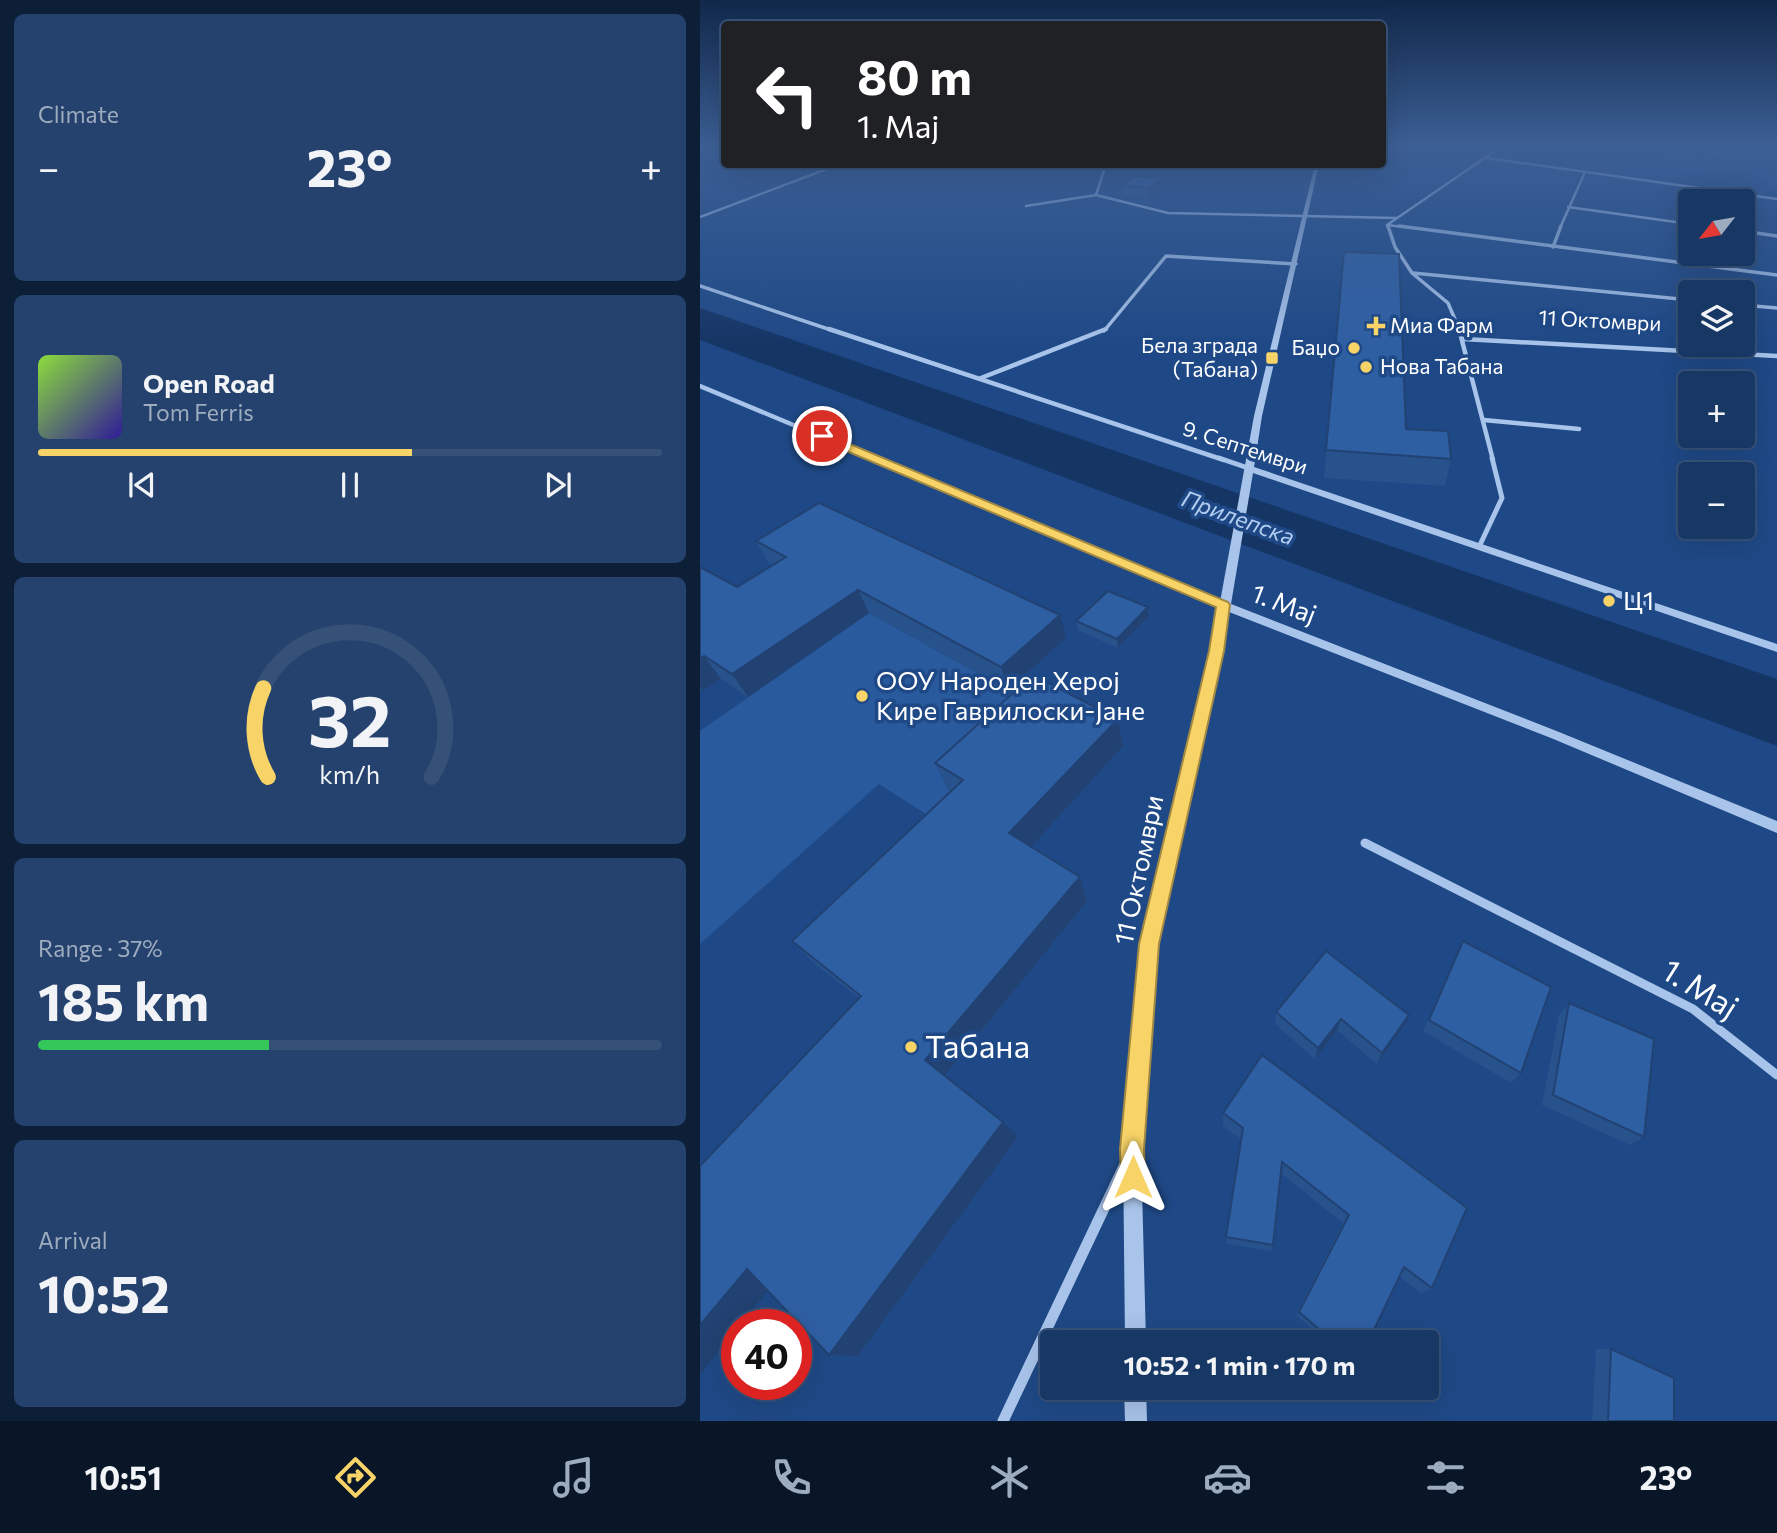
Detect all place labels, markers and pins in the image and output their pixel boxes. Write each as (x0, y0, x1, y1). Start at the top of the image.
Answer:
place label: Миа Фарм (1390, 312, 1493, 337)
marker: Миа Фарм (1368, 318, 1384, 334)
place label: Бела зграда (Табана) (1141, 332, 1258, 381)
place label: Баџо (1291, 334, 1340, 359)
marker: Баџо (1346, 340, 1362, 356)
marker: Бела зграда (Табана) (1264, 350, 1280, 366)
place label: Нова Табана (1380, 353, 1503, 378)
marker: Нова Табана (1358, 359, 1374, 375)
pin (792, 406, 852, 466)
place label: Ц1 (1623, 584, 1654, 615)
marker: Ц1 (1601, 593, 1617, 609)
place label: ООУ Народен Херој Кире Гаврилоски-Јане (876, 664, 1145, 725)
marker: ООУ Народен Херој Кире Гаврилоски-Јане (854, 688, 870, 704)
place label: Табана (925, 1025, 1030, 1065)
marker: Табана (903, 1039, 919, 1055)

